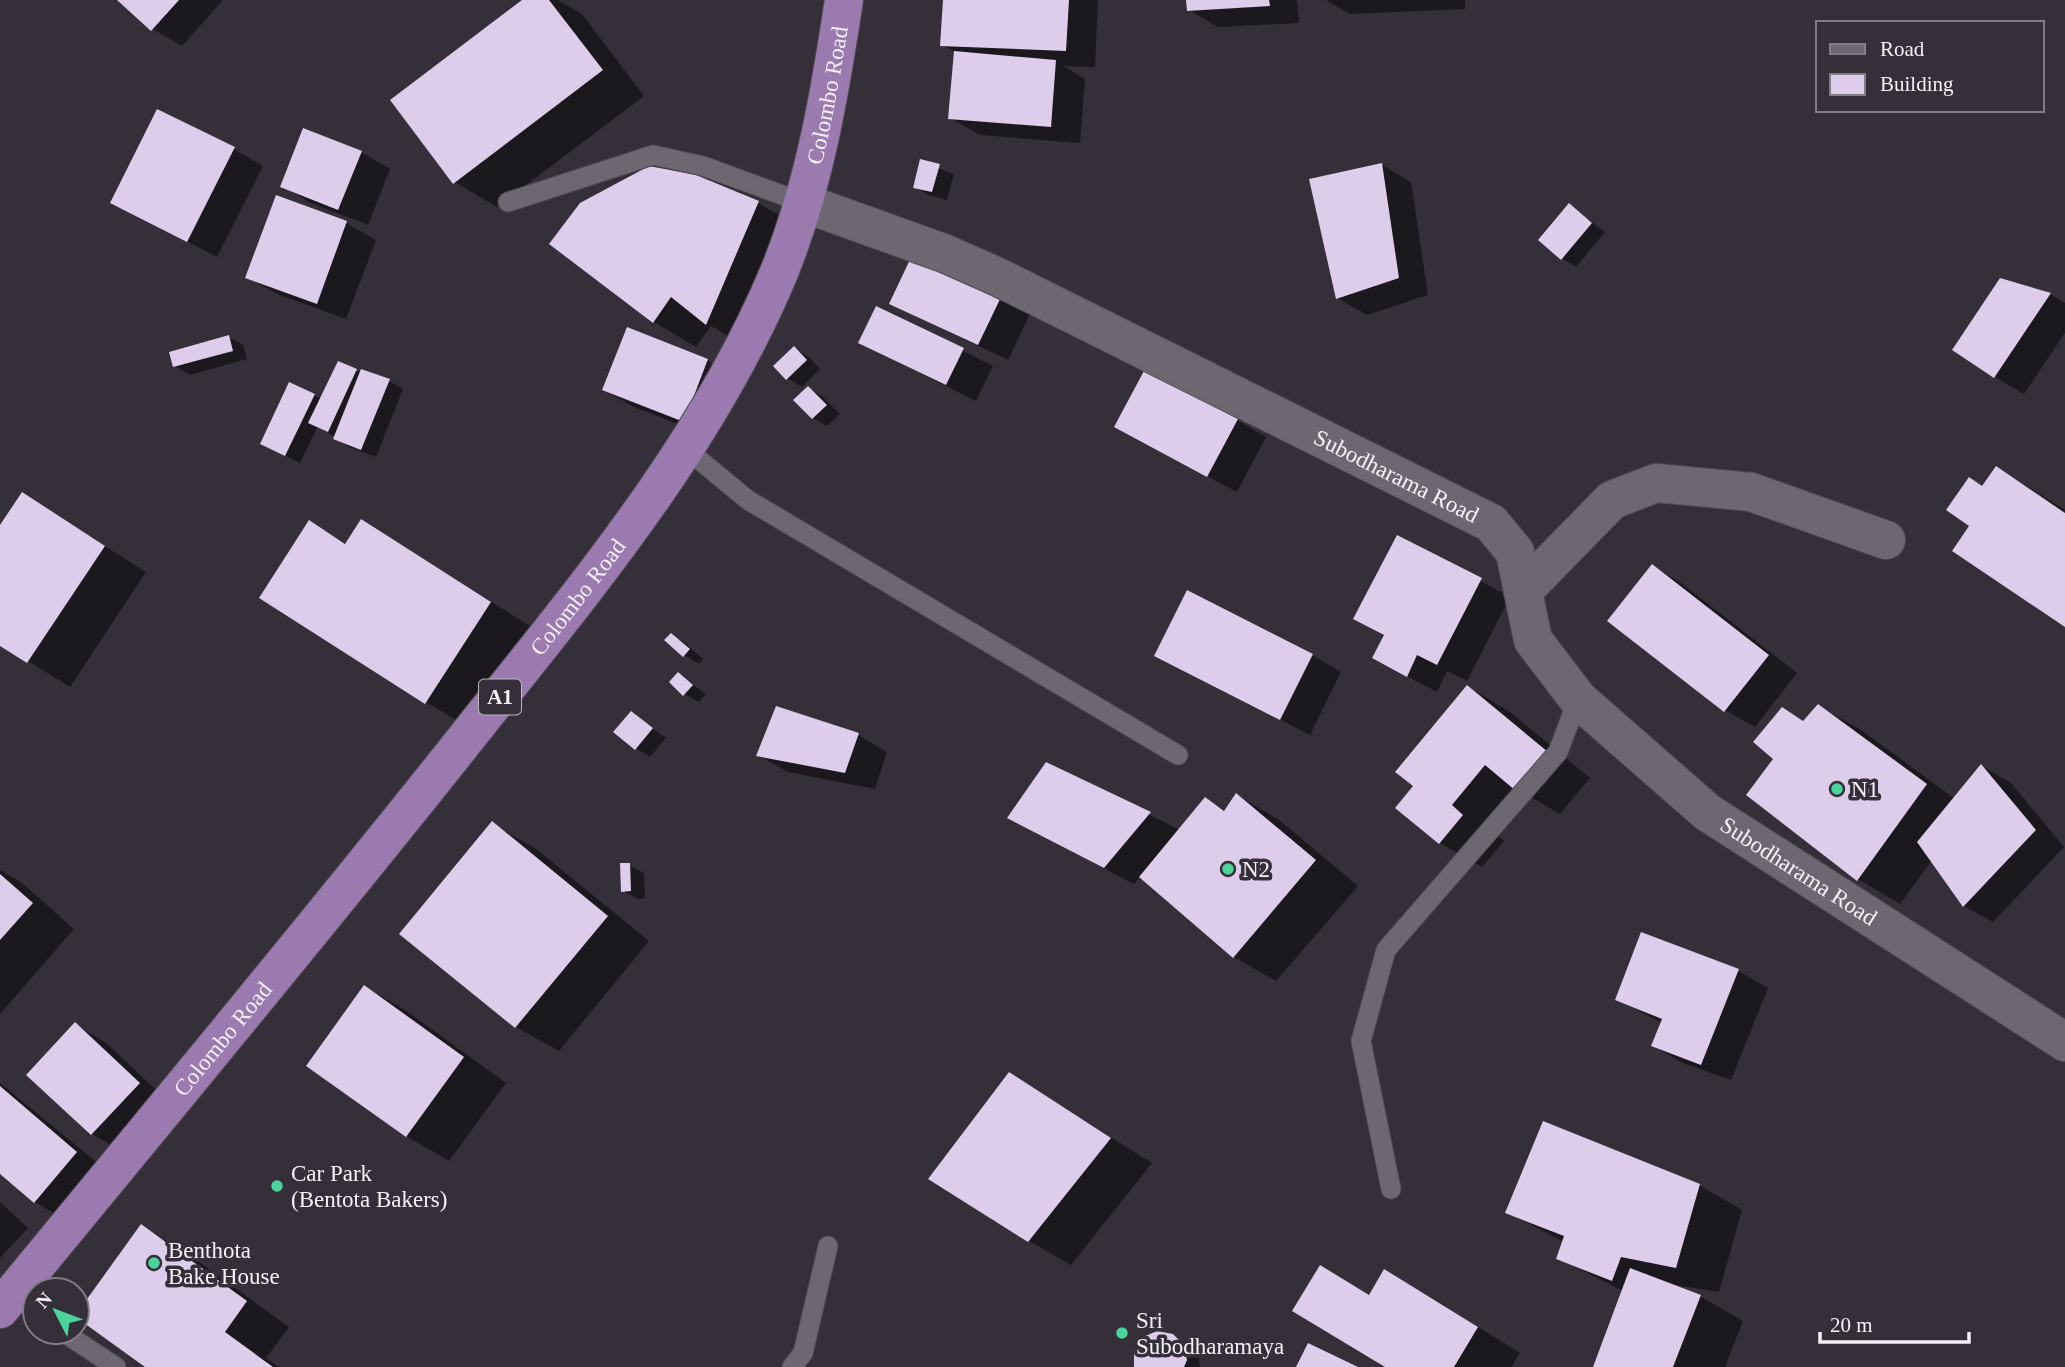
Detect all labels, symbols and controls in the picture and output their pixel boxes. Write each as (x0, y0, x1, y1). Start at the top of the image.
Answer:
legend (1816, 21, 2044, 112)
street label: Colombo Road (802, 24, 853, 167)
text: Road (1880, 37, 1925, 61)
text: Building (1880, 72, 1954, 96)
street label: Subodharama Road (1310, 425, 1483, 528)
street label: Colombo Road (525, 534, 631, 660)
road number: A1 (479, 680, 521, 714)
place label: N1 (1851, 777, 1879, 802)
marker: N1 (1829, 781, 1845, 797)
street label: Subodharama Road (1716, 812, 1882, 931)
place label: N2 (1242, 857, 1270, 882)
marker: N2 (1220, 861, 1236, 877)
street label: Colombo Road (169, 977, 277, 1101)
place label: Car Park (Bentota Bakers) (291, 1161, 447, 1212)
marker: Car Park (Bentota Bakers) (269, 1178, 285, 1194)
place label: Benthota Bake House (168, 1238, 280, 1289)
marker: Benthota Bake House (146, 1255, 162, 1271)
north arrow (21, 1276, 91, 1346)
text: N (31, 1288, 56, 1312)
scale bar (1820, 1300, 1969, 1344)
place label: Sri Subodharamaya (1136, 1308, 1284, 1359)
text: 20 m (1830, 1313, 1873, 1337)
marker: Sri Subodharamaya (1114, 1325, 1130, 1341)

